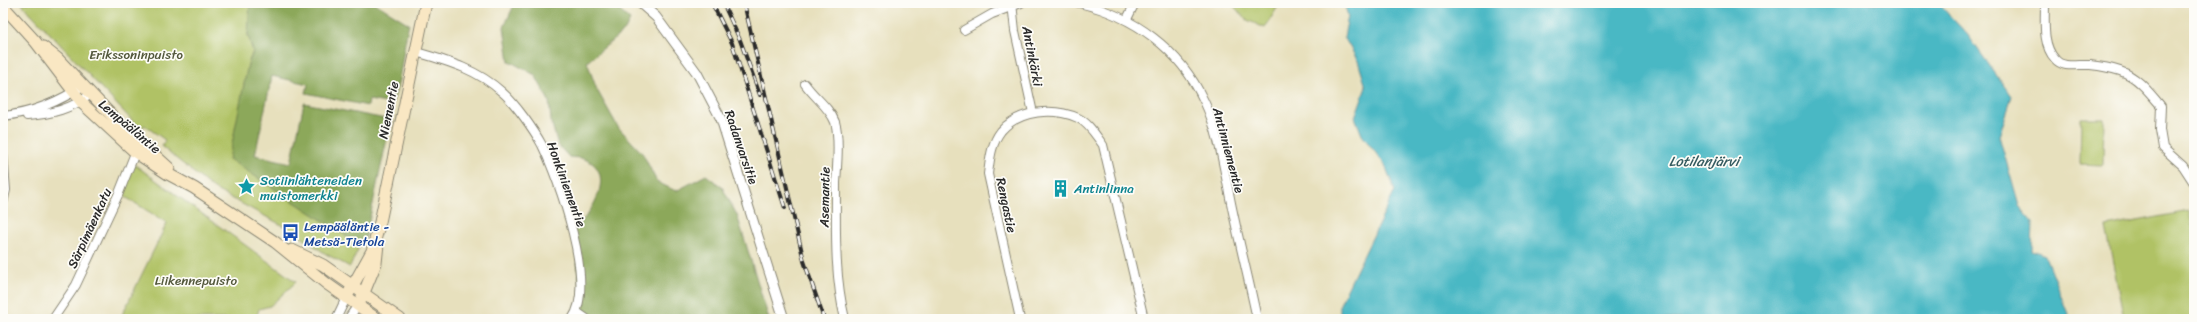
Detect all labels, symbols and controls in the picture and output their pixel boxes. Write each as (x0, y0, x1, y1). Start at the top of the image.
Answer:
street label: Antinkärki (1015, 23, 1050, 89)
park label: Erikssoninpuisto (89, 43, 183, 66)
street label: Niementie (372, 79, 405, 141)
street label: Lempääläntie (93, 93, 166, 160)
street label: Antinniementie (1206, 104, 1251, 196)
street label: Radanvarsitie (718, 107, 765, 187)
street label: Honkiniementie (540, 138, 593, 231)
water label: Lotilanjärvi (1669, 149, 1742, 174)
street label: Asemantie (812, 166, 837, 229)
place label: Sotiinlähteneiden muistomerkki (260, 169, 362, 207)
street label: Rengastie (989, 175, 1024, 235)
place icon: Sotiinlähteneiden muistomerkki (237, 177, 257, 197)
place label: Antinlinna (1073, 177, 1134, 200)
building icon: Antinlinna (1051, 178, 1071, 198)
street label: Särpimäenkatu (61, 184, 118, 272)
place label: Lempääläntie - Metsä-Tietola (304, 215, 389, 253)
bus stop icon: Lempääläntie - Metsä-Tietola (281, 223, 301, 243)
park label: Liikennepuisto (155, 269, 238, 292)

